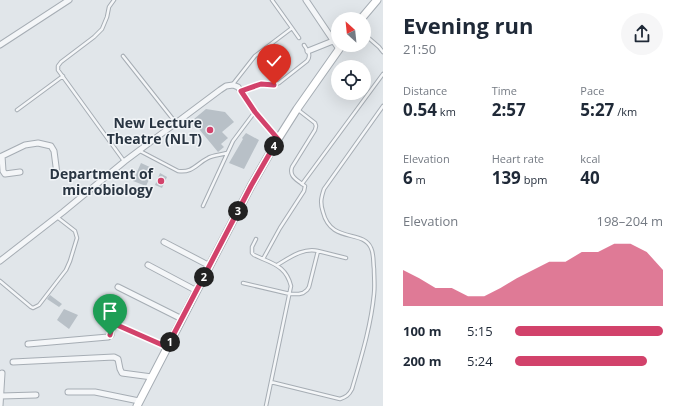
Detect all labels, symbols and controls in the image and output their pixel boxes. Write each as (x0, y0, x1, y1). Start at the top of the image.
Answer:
text: Evening run (403, 10, 534, 40)
north arrow (331, 12, 371, 52)
map controls (331, 12, 371, 100)
button: share (621, 13, 663, 55)
text: 21:50 (403, 40, 436, 58)
pin (257, 44, 291, 85)
icon: check (263, 50, 285, 72)
button: locate (331, 60, 371, 100)
text: Distance (403, 83, 447, 98)
text: Time (492, 83, 517, 98)
text: Pace (580, 83, 605, 98)
text: 0.54 (403, 98, 437, 121)
text: 2:57 (492, 98, 526, 121)
text: 5:27 (580, 98, 614, 121)
text: km (437, 104, 456, 119)
text: /km (614, 104, 637, 119)
place label: New Lecture Theatre (NLT) (107, 113, 202, 148)
marker: New Lecture Theatre (NLT) (205, 125, 215, 135)
pin: 4 (264, 136, 284, 156)
text: 4 (271, 138, 277, 153)
text: Elevation (403, 151, 450, 166)
text: Heart rate (492, 151, 544, 166)
text: kcal (580, 151, 600, 166)
place label: Department of microbiology (50, 164, 155, 199)
text: 6 (403, 166, 413, 189)
text: 139 (492, 166, 521, 189)
text: 40 (580, 166, 600, 189)
text: m (413, 172, 426, 187)
text: bpm (521, 172, 547, 187)
marker: Department of microbiology (156, 176, 166, 186)
pin: 3 (228, 201, 248, 221)
text: 3 (235, 203, 241, 218)
text: Elevation (403, 212, 458, 230)
text: 198–204 m (596, 212, 663, 230)
pin: 2 (194, 267, 214, 287)
text: 2 (201, 269, 207, 284)
pin (93, 294, 127, 335)
icon: arrive (99, 300, 121, 322)
text: 100 m (403, 322, 441, 340)
text: 5:15 (467, 322, 493, 340)
pin: 1 (160, 332, 180, 352)
text: 1 (167, 334, 173, 349)
text: 200 m (403, 352, 441, 370)
text: 5:24 (467, 352, 493, 370)

